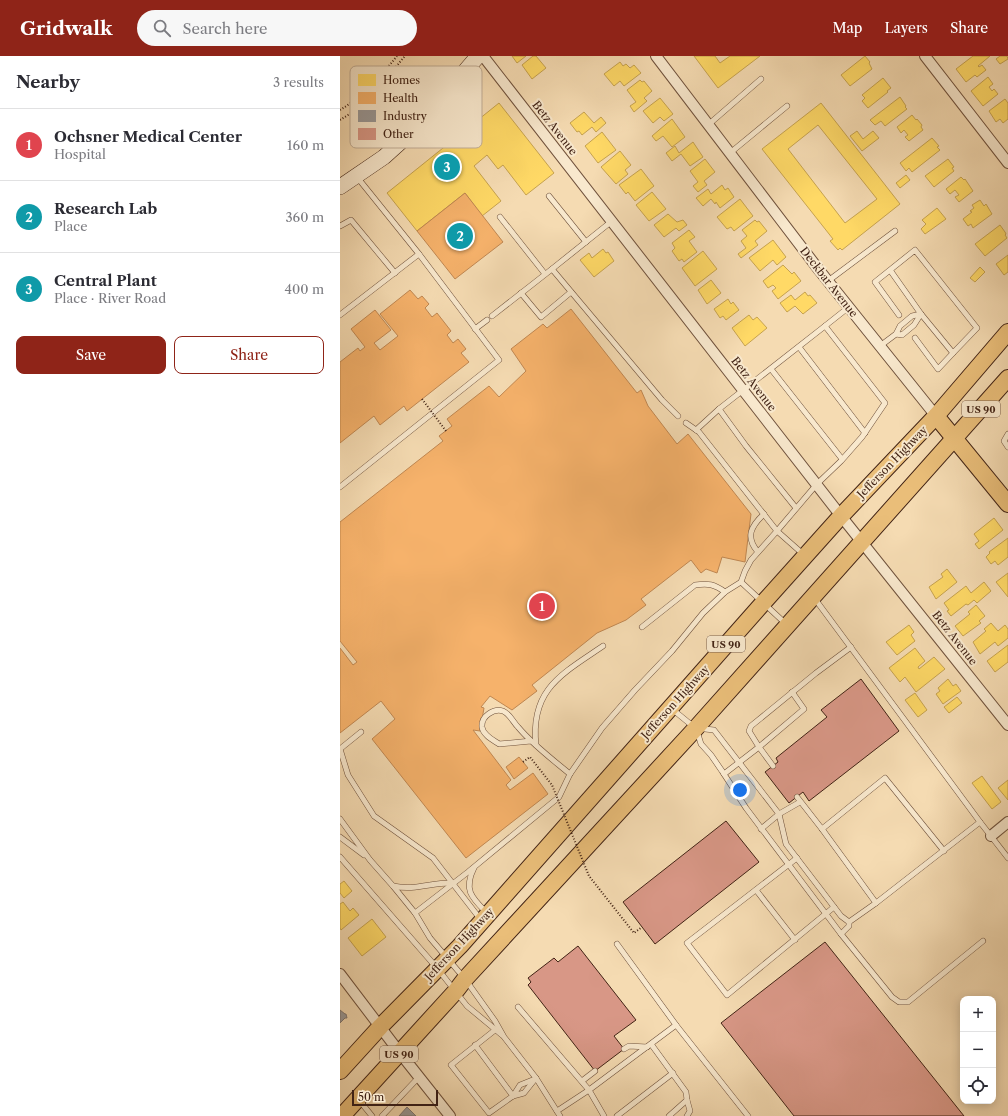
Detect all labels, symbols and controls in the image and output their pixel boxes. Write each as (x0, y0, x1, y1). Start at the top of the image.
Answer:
search box (137, 10, 417, 46)
text: Gridwalk (20, 17, 113, 40)
icon: search (151, 17, 173, 39)
text: Search here (183, 19, 268, 38)
text: Map (832, 19, 862, 37)
text: Layers (884, 19, 928, 37)
text: Share (950, 19, 988, 37)
legend (350, 66, 482, 148)
text: Nearby (16, 72, 80, 92)
text: Homes (383, 73, 420, 87)
text: 3 results (273, 74, 324, 90)
text: Health (383, 91, 418, 105)
street label: Betz Avenue (529, 98, 581, 158)
text: Industry (383, 109, 428, 123)
text: Ochsner Medical Center (54, 127, 242, 146)
text: Other (383, 127, 414, 141)
text: 1 (26, 137, 32, 153)
text: 160 m (287, 137, 324, 153)
text: Hospital (54, 146, 106, 162)
pin: 3 (434, 152, 460, 182)
text: Research Lab (54, 199, 157, 218)
text: 2 (25, 209, 33, 225)
text: 360 m (285, 209, 324, 225)
text: Place (54, 218, 87, 234)
pin: 2 (447, 221, 473, 251)
street label: Deckbar Avenue (797, 244, 861, 320)
text: Central Plant (54, 271, 157, 290)
text: 3 (25, 281, 33, 297)
text: 400 m (284, 281, 324, 297)
text: Place · River Road (54, 290, 166, 306)
button: Save (16, 336, 166, 374)
button: Share (174, 336, 324, 374)
street label: Betz Avenue (728, 354, 780, 414)
road number: US 90 (962, 401, 1000, 417)
street label: Jefferson Highway (853, 422, 931, 503)
pin: 1 (529, 591, 555, 621)
street label: Betz Avenue (929, 608, 981, 668)
road number: US 90 (707, 636, 745, 652)
street label: Jefferson Highway (637, 661, 713, 744)
your location (730, 780, 750, 800)
street label: Jefferson Highway (420, 904, 497, 985)
map controls (960, 996, 996, 1104)
button: + (960, 996, 996, 1032)
button: − (960, 1032, 996, 1068)
road number: US 90 (380, 1046, 418, 1062)
button: locate (960, 1068, 996, 1104)
scale bar (352, 1088, 438, 1107)
text: 50 m (358, 1090, 384, 1104)

